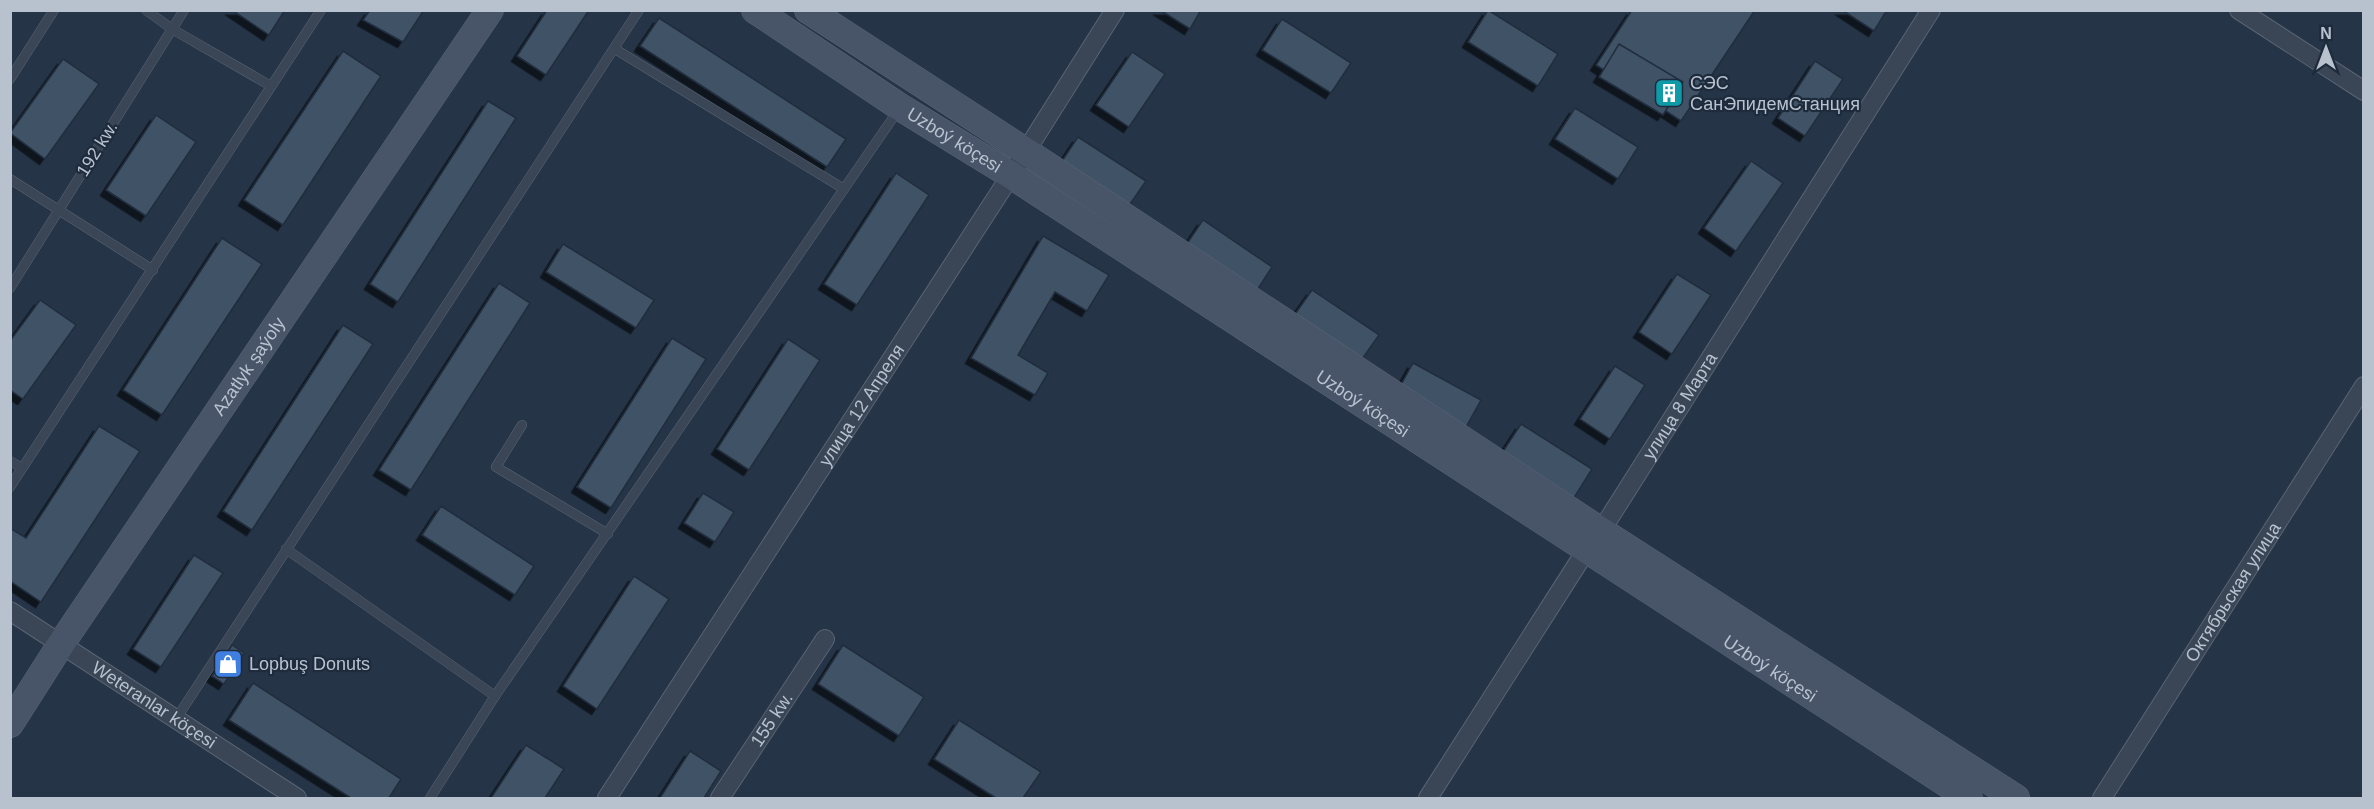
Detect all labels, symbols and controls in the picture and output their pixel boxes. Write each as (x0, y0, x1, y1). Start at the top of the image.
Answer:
north arrow (2296, 18, 2356, 78)
text: N (2320, 25, 2332, 42)
place label: СЭС СанЭпидемСтанция (1690, 73, 1860, 114)
building icon: СЭС СанЭпидемСтанция (1653, 77, 1685, 109)
street label: Uzboý köçesi (903, 104, 1005, 177)
street label: 192 kw. (72, 118, 122, 180)
street label: Azatlyk şaýoly (209, 314, 289, 419)
street label: улица 12 Апреля (815, 341, 908, 470)
street label: улица 8 Марта (1639, 348, 1722, 463)
street label: Uzboý köçesi (1312, 366, 1413, 441)
street label: Октябрьская улица (2181, 518, 2285, 666)
street label: Uzboý köçesi (1720, 631, 1820, 706)
shop icon: Lopbuş Donuts (212, 648, 244, 680)
place label: Lopbuş Donuts (249, 654, 370, 674)
street label: Weteranlar köçesi (88, 657, 220, 753)
street label: 155 kw. (747, 689, 797, 751)

